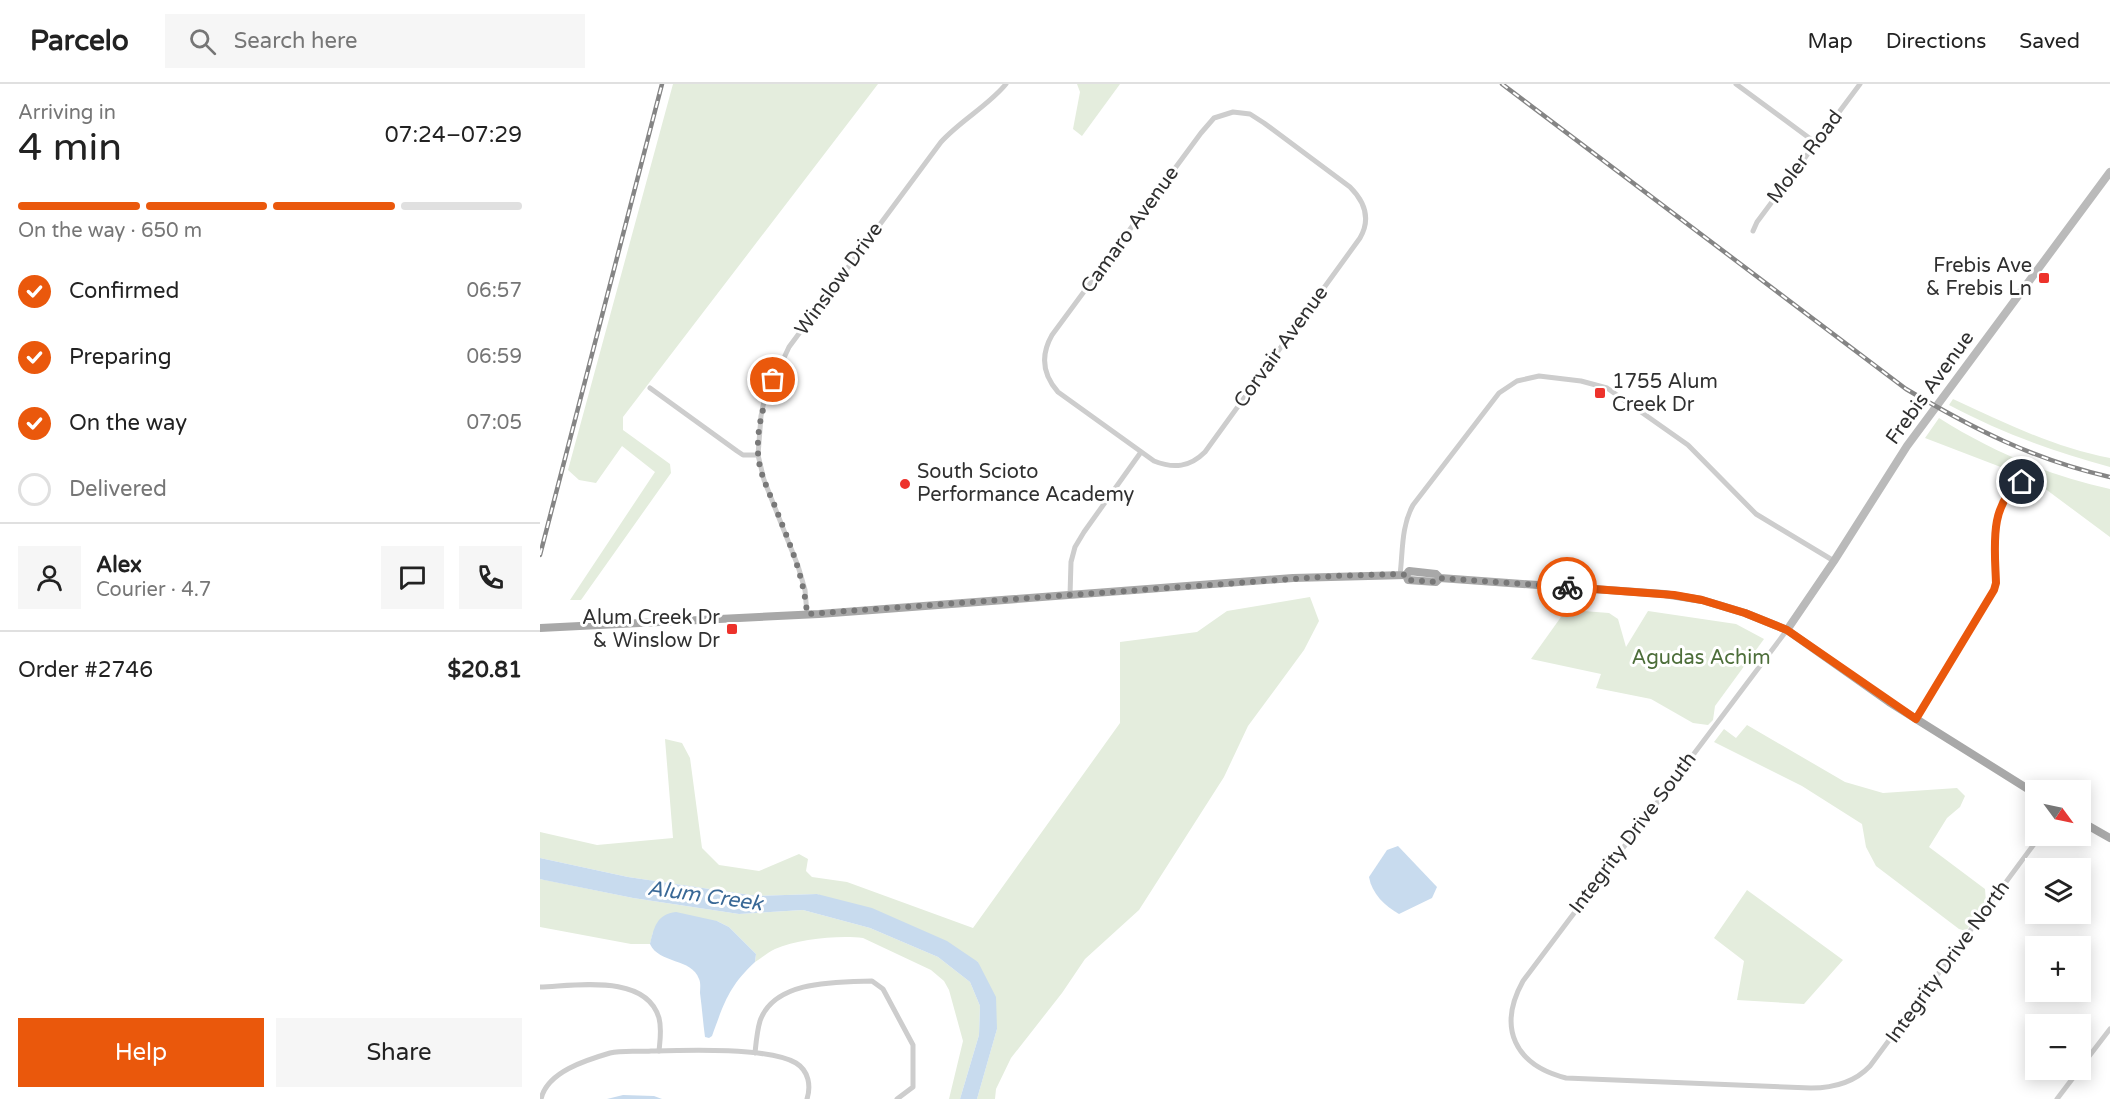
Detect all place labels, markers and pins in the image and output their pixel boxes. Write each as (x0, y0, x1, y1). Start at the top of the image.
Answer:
place label: Frebis Ave & Frebis Ln (1926, 254, 2032, 301)
marker: Frebis Ave & Frebis Ln (2037, 271, 2051, 285)
pin (747, 354, 798, 405)
place label: 1755 Alum Creek Dr (1612, 370, 1718, 417)
marker: 1755 Alum Creek Dr (1593, 386, 1607, 400)
pin (1996, 456, 2047, 507)
place label: South Scioto Performance Academy (917, 460, 1135, 507)
marker: South Scioto Performance Academy (898, 477, 912, 491)
place label: Alum Creek Dr & Winslow Dr (582, 606, 720, 653)
marker: Alum Creek Dr & Winslow Dr (725, 622, 739, 636)

